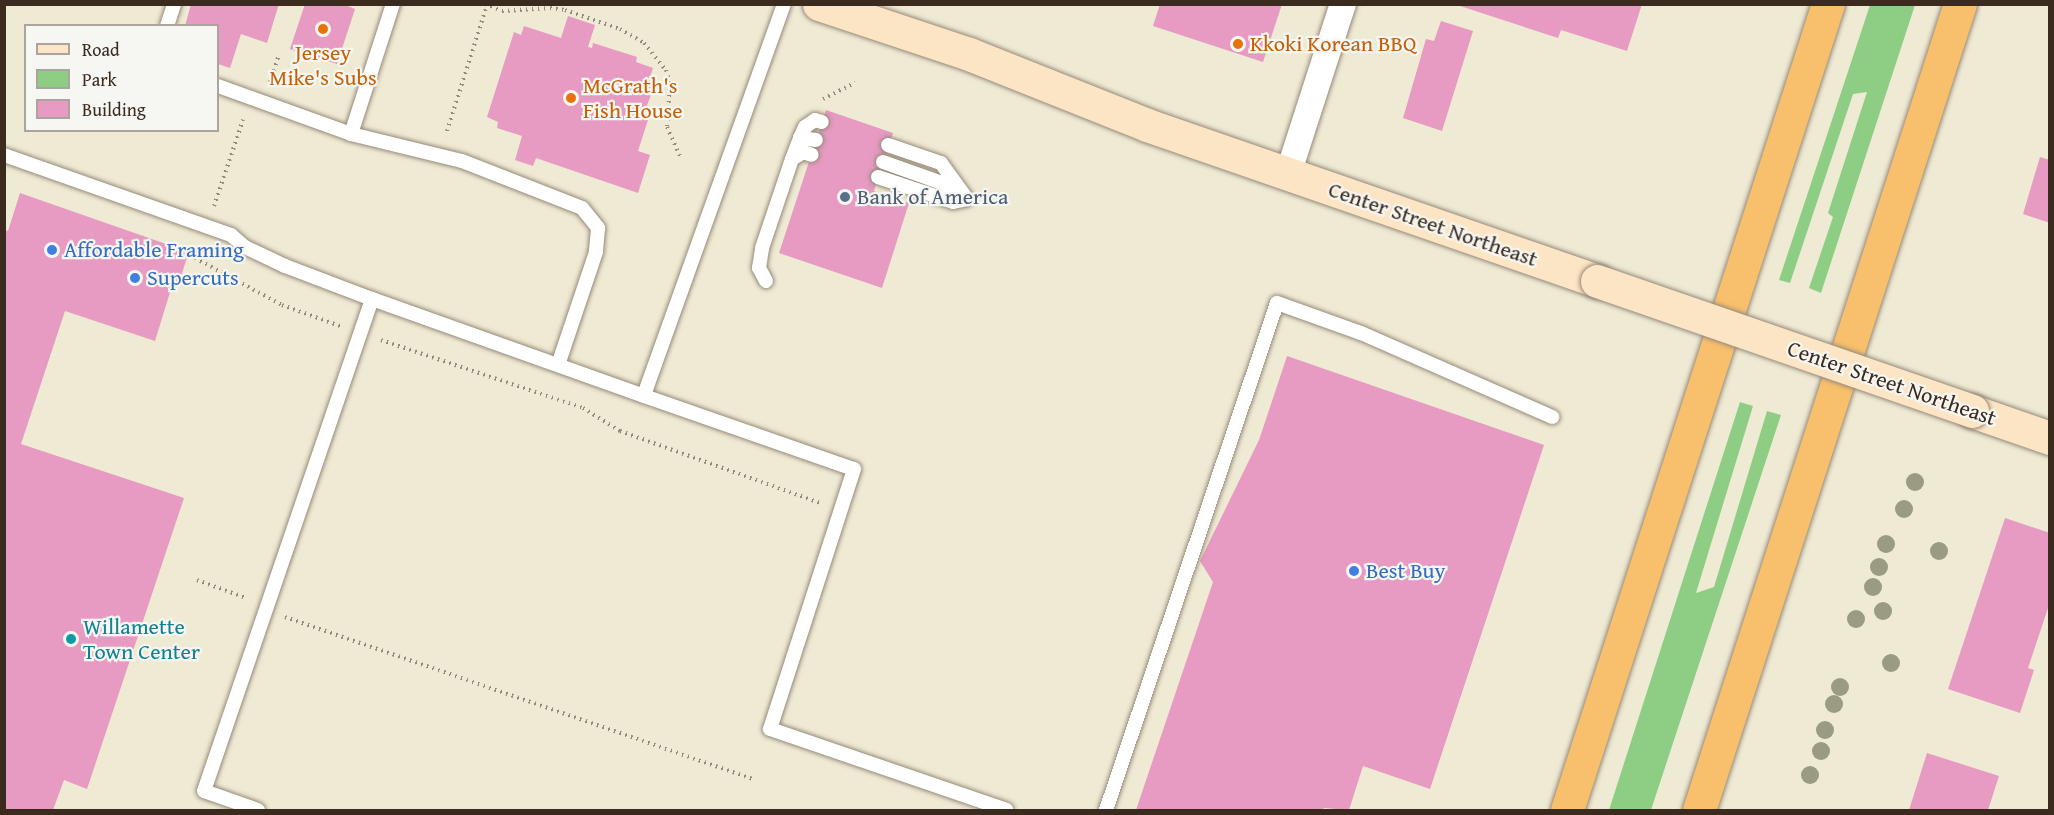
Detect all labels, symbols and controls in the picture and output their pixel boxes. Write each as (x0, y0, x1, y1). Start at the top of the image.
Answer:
marker: Jersey Mike's Subs (316, 22, 330, 36)
legend (24, 24, 219, 132)
place label: Kkoki Korean BBQ (1250, 31, 1416, 57)
text: Road (82, 36, 120, 63)
marker: Kkoki Korean BBQ (1231, 37, 1245, 51)
place label: Jersey Mike's Subs (269, 39, 377, 90)
text: Park (82, 66, 117, 93)
place label: McGrath's Fish House (583, 72, 683, 124)
marker: McGrath's Fish House (564, 91, 578, 105)
text: Building (82, 96, 146, 123)
street label: Center Street Northeast (1325, 176, 1541, 272)
place label: Bank of America (857, 184, 1008, 210)
marker: Bank of America (838, 190, 852, 204)
place label: Affordable Framing (64, 237, 244, 263)
marker: Affordable Framing (45, 243, 59, 257)
place label: Supercuts (147, 265, 239, 291)
marker: Supercuts (128, 271, 142, 285)
street label: Center Street Northeast (1784, 335, 2000, 431)
place label: Best Buy (1366, 558, 1445, 584)
marker: Best Buy (1347, 564, 1361, 578)
place label: Willamette Town Center (83, 613, 200, 664)
marker: Willamette Town Center (64, 632, 78, 646)

